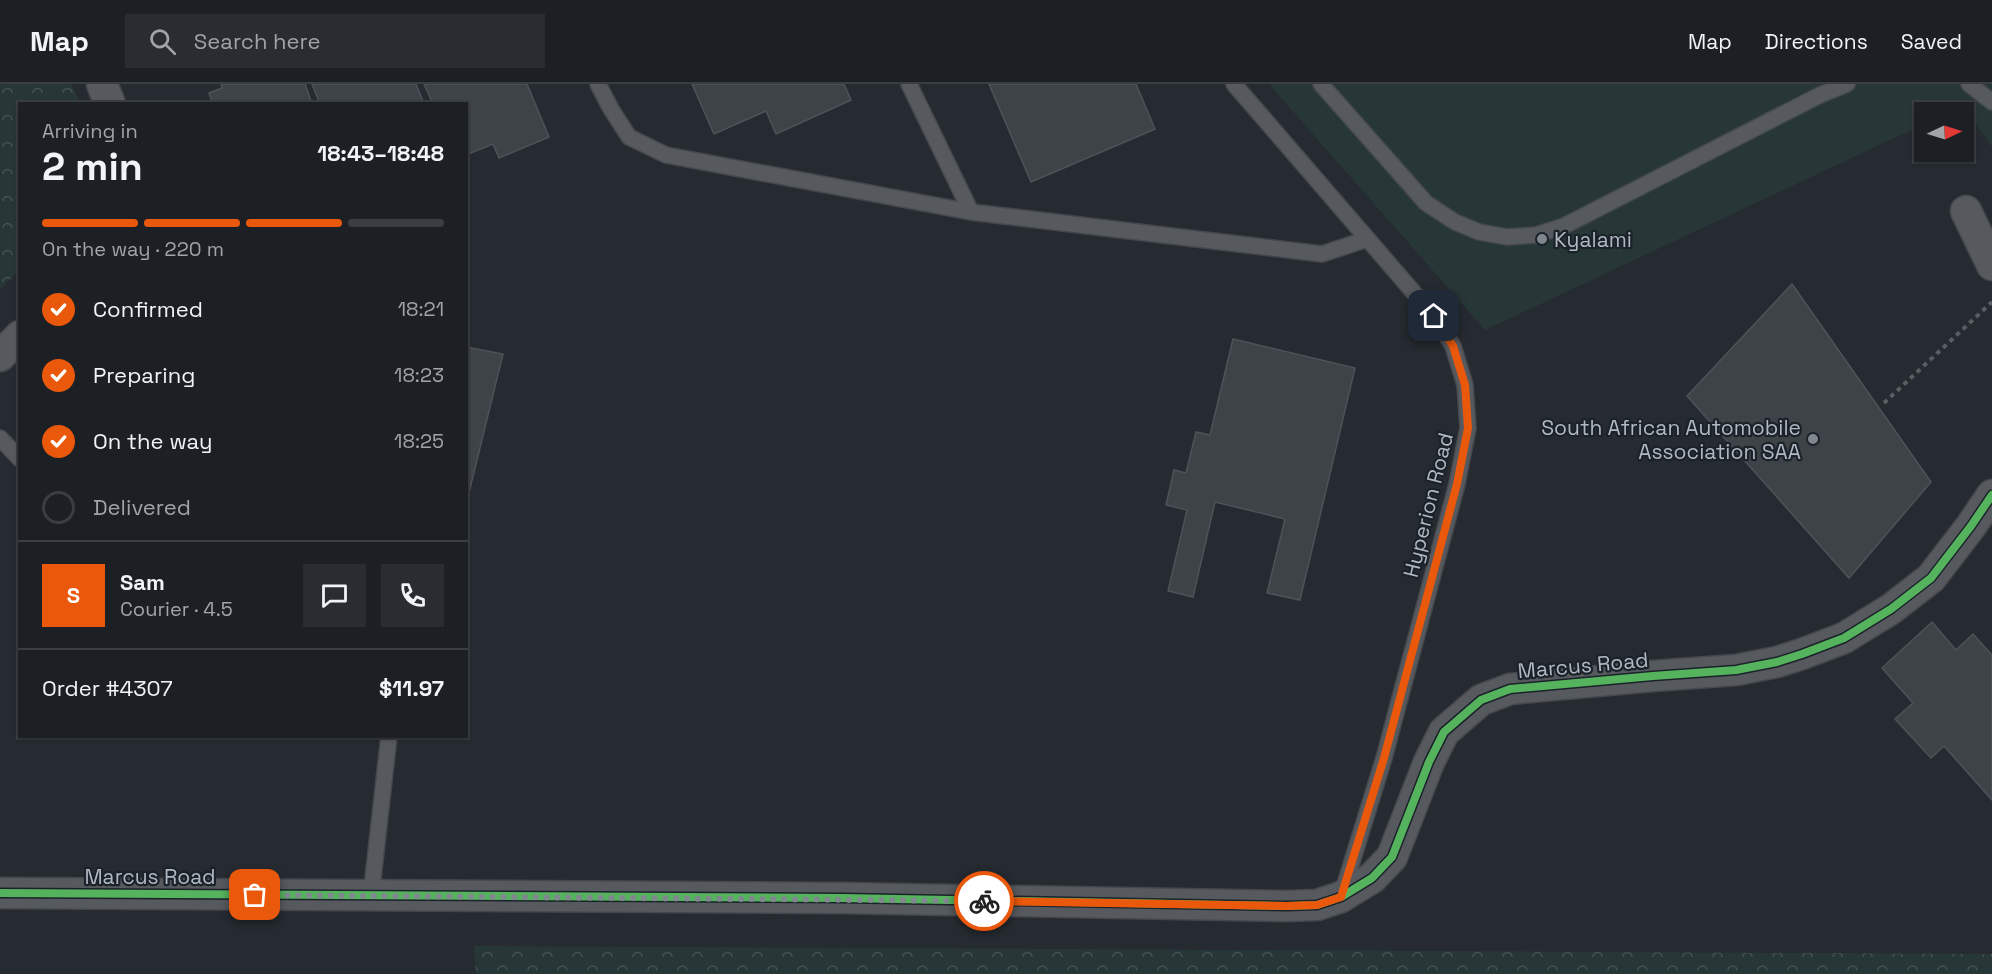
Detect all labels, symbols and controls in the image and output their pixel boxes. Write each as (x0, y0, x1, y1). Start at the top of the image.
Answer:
search box (125, 14, 545, 68)
text: Map (30, 23, 89, 59)
icon: search (146, 25, 179, 58)
text: Search here (194, 27, 321, 55)
text: Map (1688, 28, 1732, 55)
text: Directions (1765, 28, 1868, 55)
text: Saved (1901, 28, 1962, 55)
north arrow (1914, 102, 1974, 162)
map controls (1914, 102, 1974, 162)
text: Arriving in (42, 118, 138, 144)
text: 18:43–18:48 (317, 139, 444, 167)
text: 2 min (42, 142, 143, 191)
place label: Kyalami (1554, 226, 1632, 253)
marker: Kyalami (1535, 232, 1549, 246)
text: On the way · 220 m (42, 236, 224, 262)
pin (1408, 290, 1459, 341)
icon: check (42, 293, 75, 326)
text: Confirmed (93, 295, 203, 323)
text: 18:21 (398, 296, 444, 322)
icon: home (1417, 299, 1450, 332)
icon: check (42, 359, 75, 392)
text: Preparing (93, 361, 195, 389)
text: 18:23 (394, 362, 444, 388)
place label: South African Automobile Association SAA (1541, 414, 1801, 465)
icon: check (42, 425, 75, 458)
text: On the way (93, 427, 212, 455)
text: 18:25 (394, 428, 444, 454)
street label: Hyperion Road (1397, 430, 1459, 580)
marker: South African Automobile Association SAA (1806, 432, 1820, 446)
text: Delivered (93, 493, 191, 521)
button: chat (303, 564, 366, 627)
button: phone (381, 564, 444, 627)
text: Sam (120, 568, 165, 596)
text: S (67, 581, 80, 609)
text: Courier · 4.5 (120, 596, 233, 622)
street label: Marcus Road (1516, 646, 1650, 684)
text: Order #4307 (42, 674, 173, 702)
text: $11.97 (379, 674, 444, 702)
street label: Marcus Road (84, 863, 216, 890)
pin (229, 869, 280, 920)
courier (954, 871, 1014, 931)
icon: bag (238, 878, 271, 911)
icon: bike (968, 885, 1001, 918)

